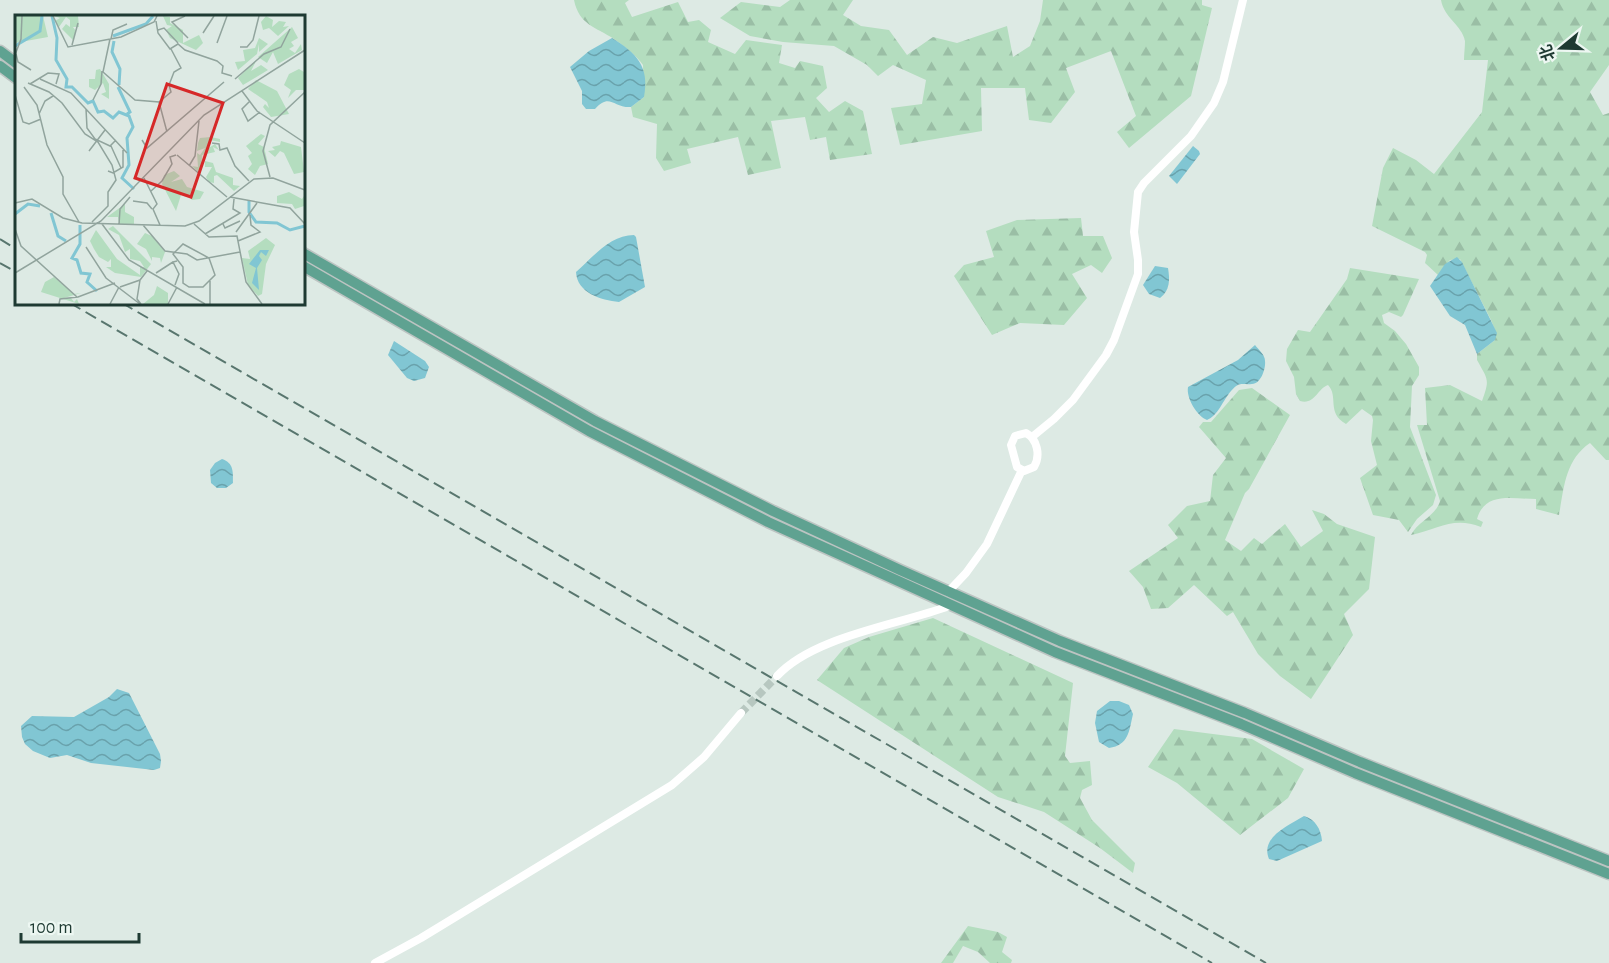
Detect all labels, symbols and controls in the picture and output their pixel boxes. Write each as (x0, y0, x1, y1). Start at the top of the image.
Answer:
inset map (15, 15, 304, 304)
north arrow (1531, 18, 1591, 78)
text: 北 (1537, 42, 1558, 63)
scale bar (21, 906, 140, 944)
text: 100 m (30, 919, 73, 937)

